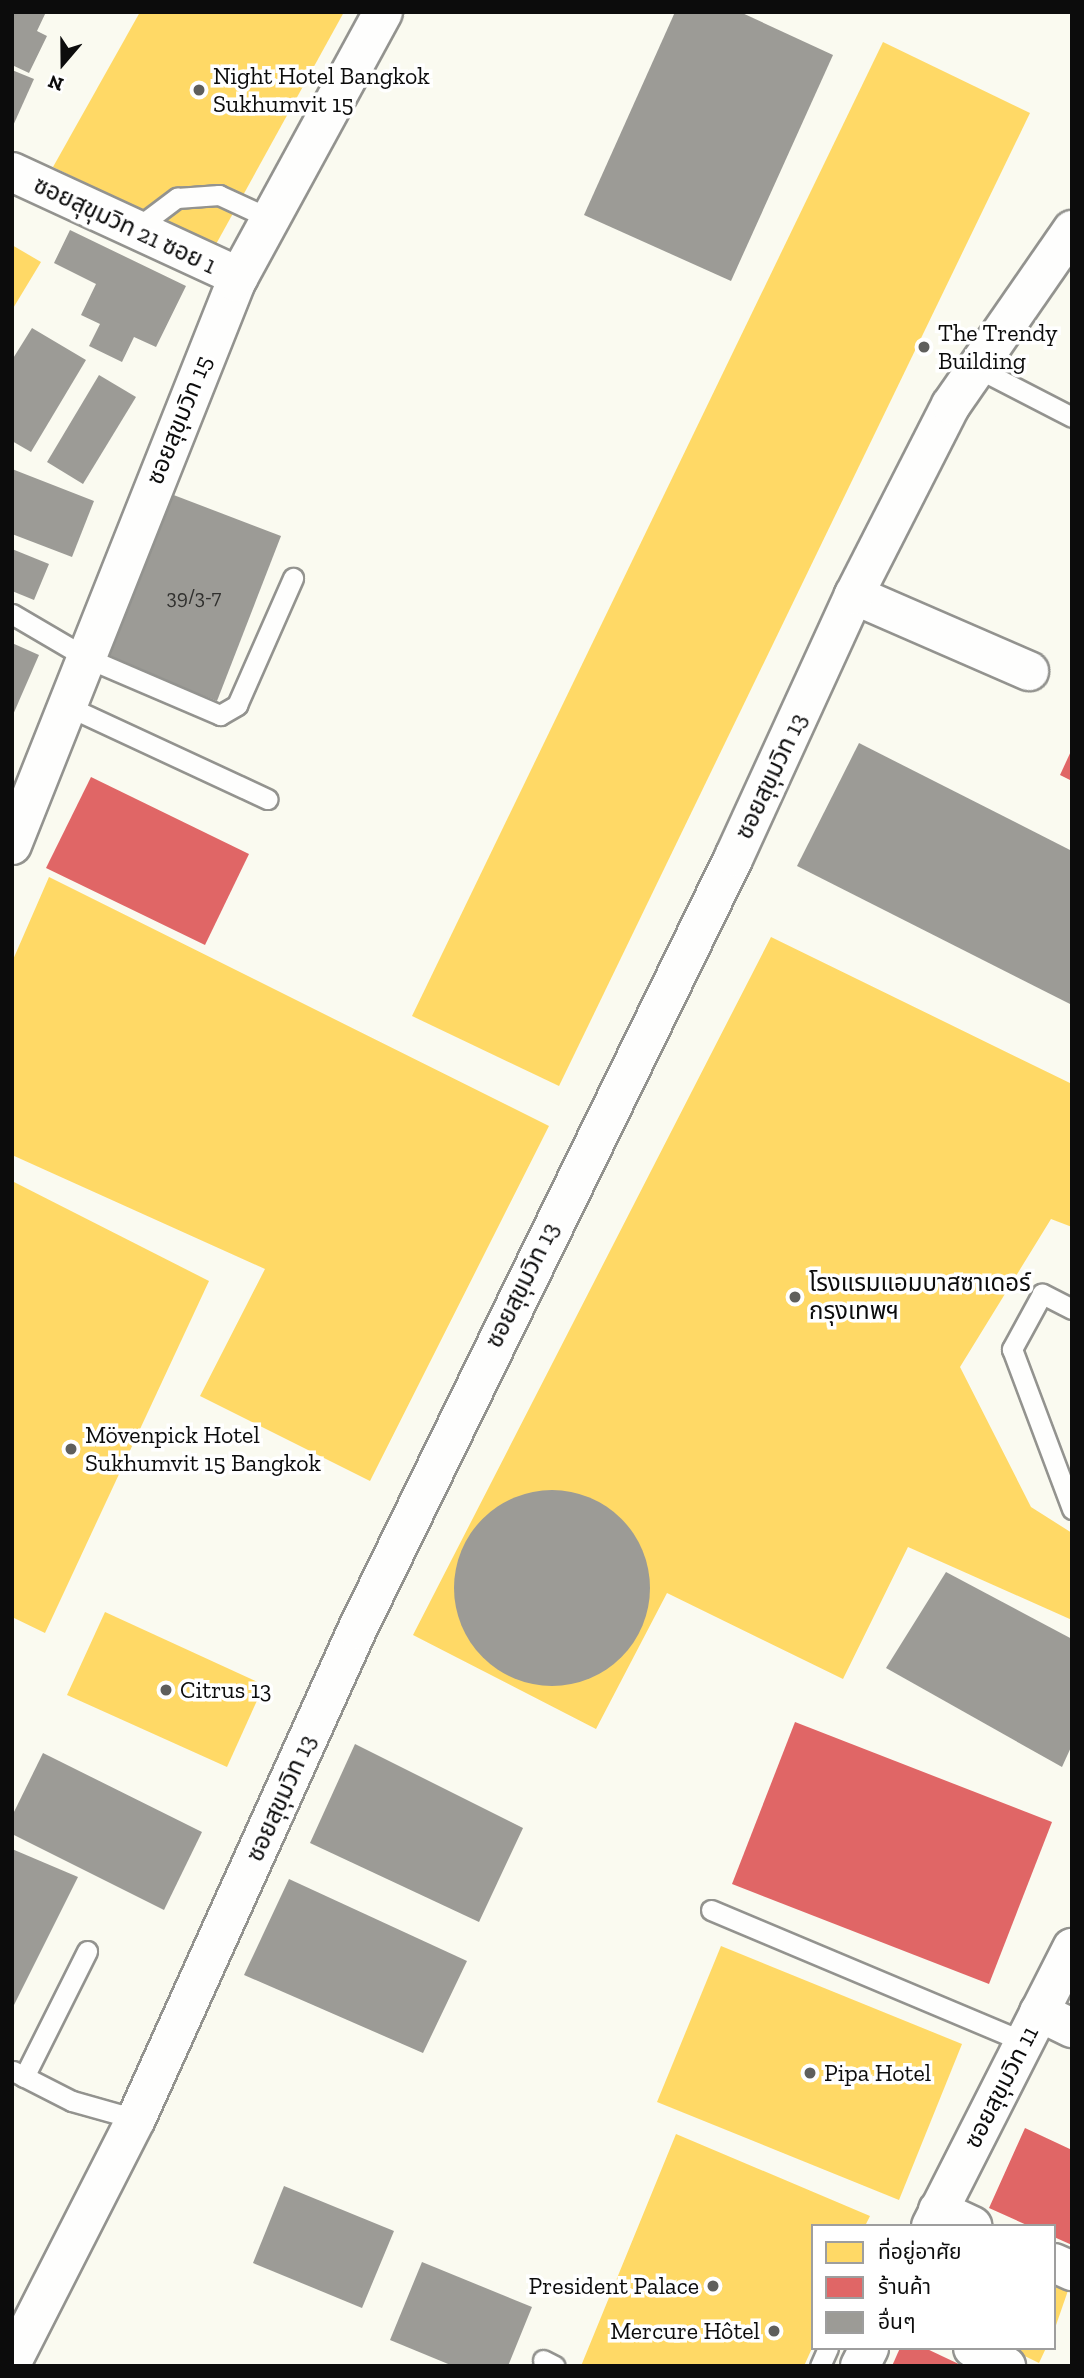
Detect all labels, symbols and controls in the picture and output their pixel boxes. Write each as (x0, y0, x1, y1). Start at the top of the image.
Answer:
north arrow (28, 28, 98, 98)
place label: Night Hotel Bangkok Sukhumvit 15 (213, 62, 430, 118)
text: N (45, 70, 66, 96)
marker: Night Hotel Bangkok Sukhumvit 15 (191, 82, 207, 98)
street label: ซอยสุขุมวิท 21 ซอย 1 (29, 170, 221, 280)
place label: The Trendy Building (938, 319, 1058, 375)
marker: The Trendy Building (916, 339, 932, 355)
street label: ซอยสุขุมวิท 15 (140, 351, 218, 489)
house number: 39/3-7 (167, 584, 221, 610)
street label: ซอยสุขุมวิท 13 (729, 708, 813, 844)
street label: ซอยสุขุมวิท 13 (479, 1218, 565, 1352)
place label: โรงแรมแอมบาสซาเดอร์ กรุงเทพฯ (809, 1269, 1031, 1325)
marker: โรงแรมแอมบาสซาเดอร์ กรุงเทพฯ (787, 1289, 803, 1305)
place label: Mövenpick Hotel Sukhumvit 15 Bangkok (85, 1421, 321, 1477)
marker: Mövenpick Hotel Sukhumvit 15 Bangkok (63, 1441, 79, 1457)
place label: Citrus 13 (180, 1676, 272, 1704)
marker: Citrus 13 (158, 1682, 174, 1698)
street label: ซอยสุขุมวิท 13 (240, 1730, 322, 1866)
street label: ซอยสุขุมวิท 11 (958, 2021, 1044, 2153)
place label: Pipa Hotel (824, 2059, 931, 2087)
marker: Pipa Hotel (802, 2065, 818, 2081)
legend (811, 2224, 1056, 2350)
text: ที่อยู่อาศัย (878, 2239, 962, 2264)
place label: President Palace (529, 2272, 699, 2300)
text: ร้านค้า (878, 2274, 931, 2299)
marker: President Palace (705, 2278, 721, 2294)
text: อื่นๆ (878, 2309, 915, 2334)
place label: Mercure Hôtel (610, 2317, 760, 2345)
marker: Mercure Hôtel (766, 2323, 782, 2339)

